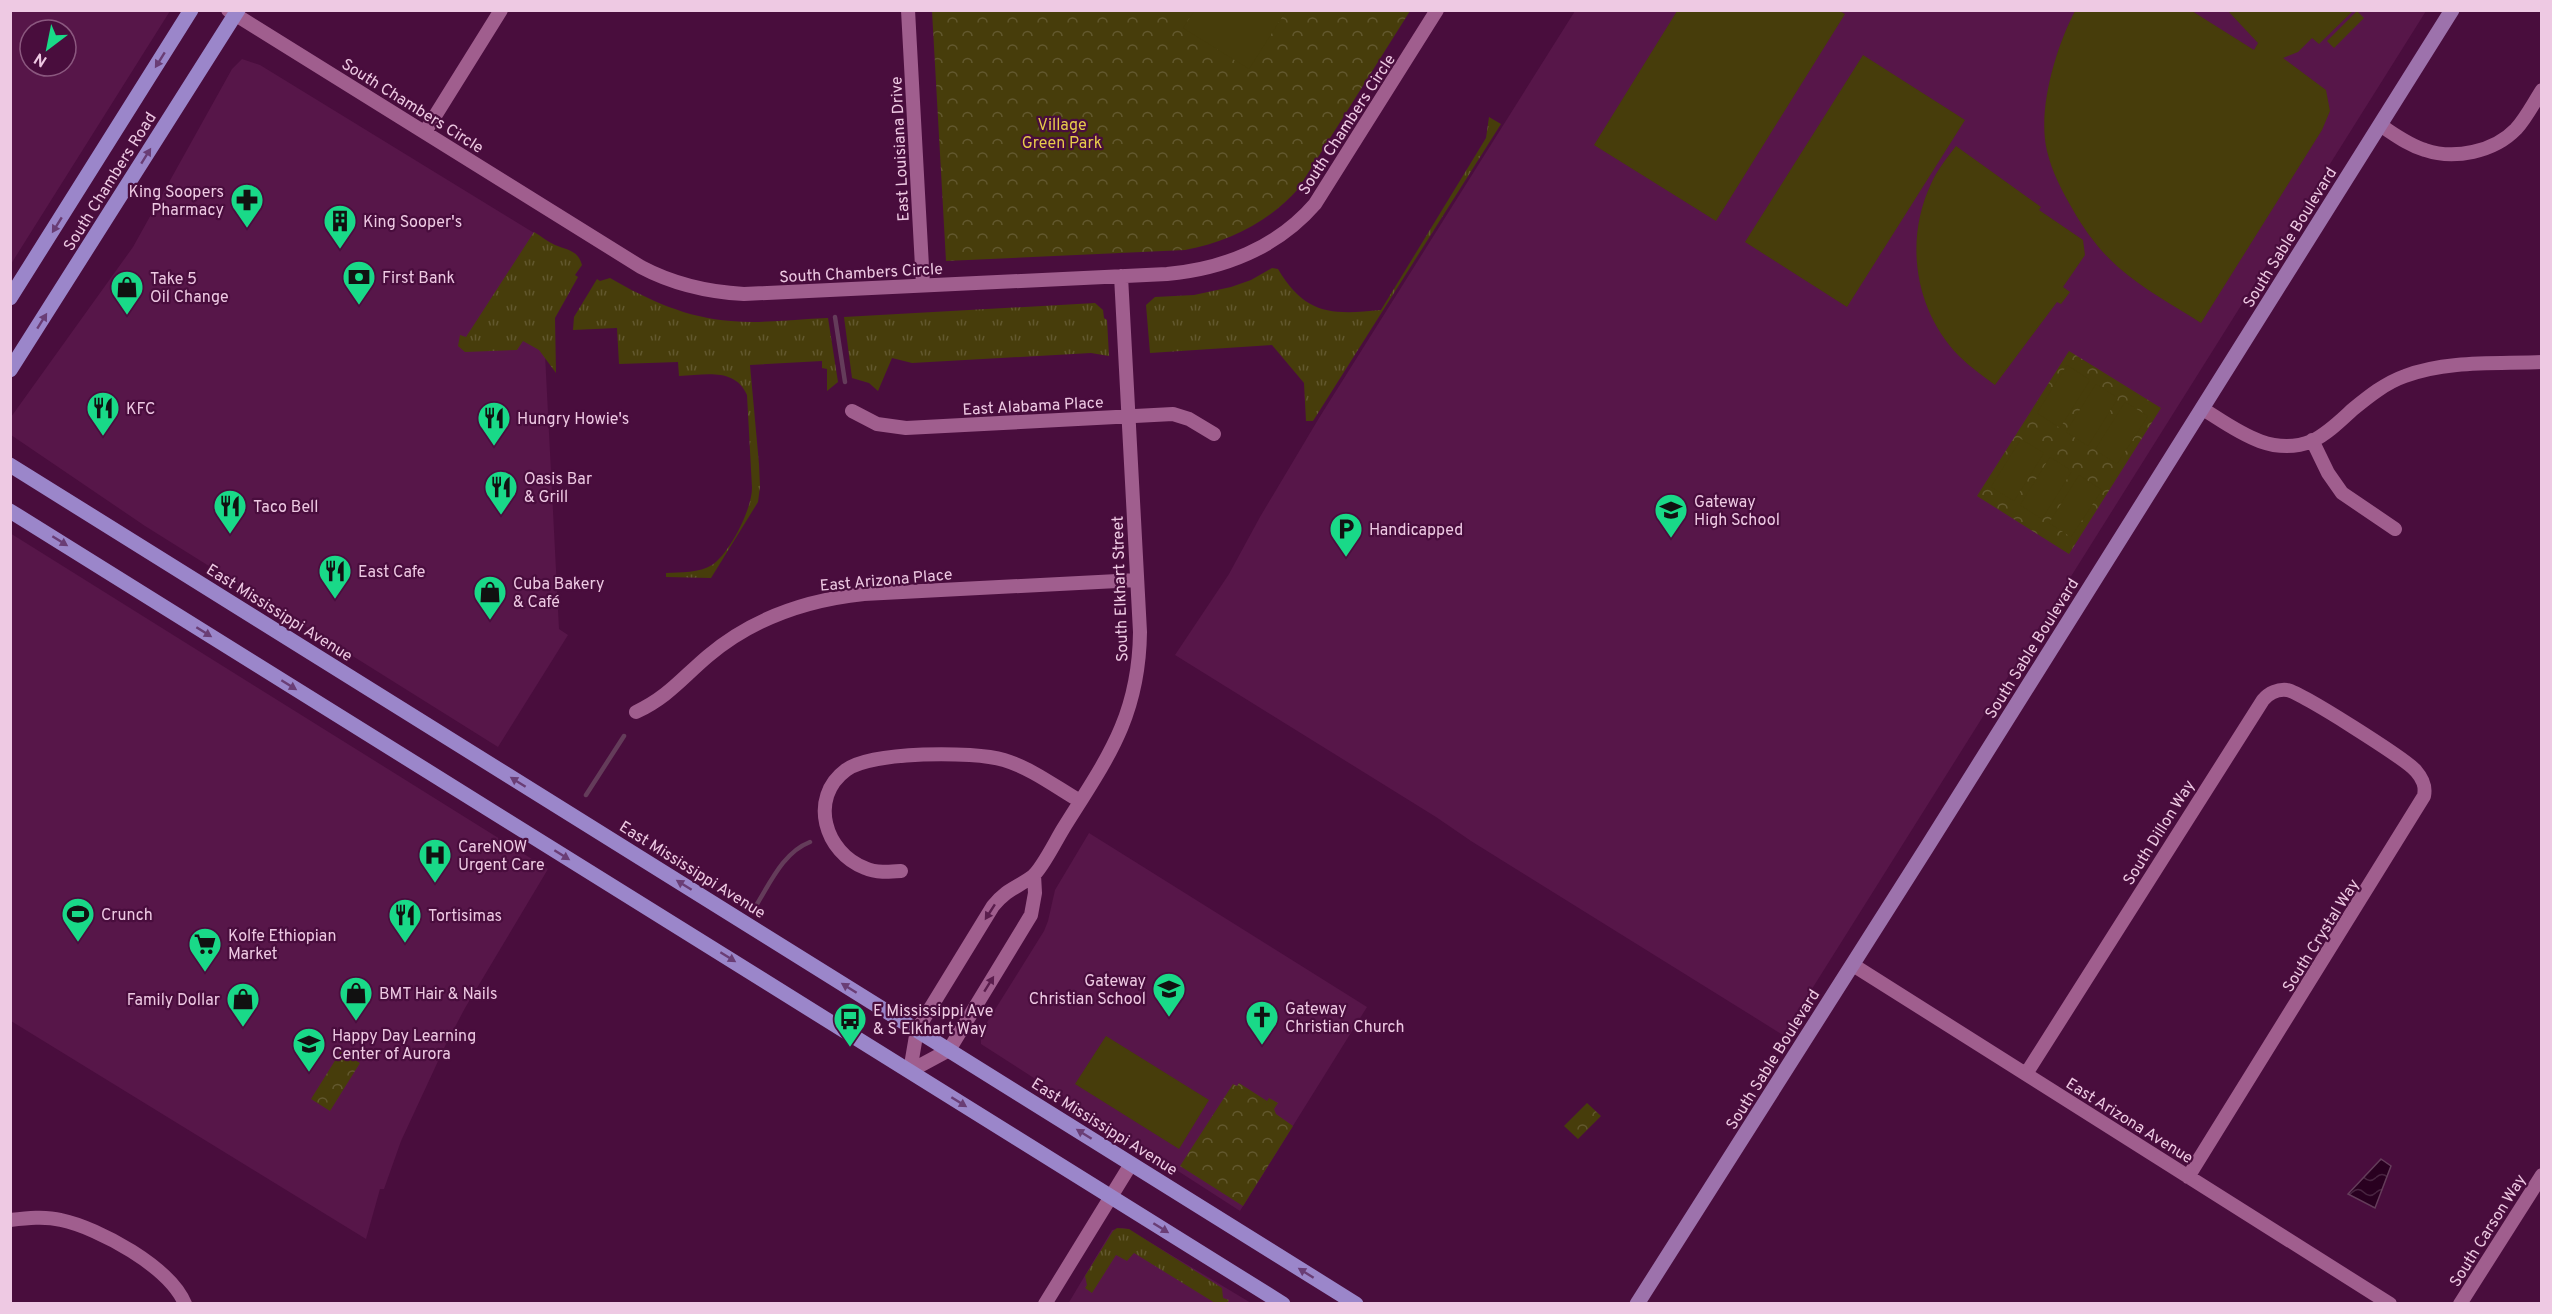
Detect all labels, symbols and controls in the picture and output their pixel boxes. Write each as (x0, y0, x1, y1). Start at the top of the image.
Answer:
north arrow (18, 18, 78, 78)
text: N (31, 47, 51, 71)
street label: South Chambers Circle (1295, 51, 1401, 199)
one-way arrow (155, 52, 166, 68)
street label: South Chambers Circle (337, 55, 487, 159)
street label: East Louisiana Drive (887, 76, 915, 222)
street label: South Chambers Road (60, 109, 161, 255)
park label: Village Green Park (1022, 116, 1102, 154)
one-way arrow (140, 148, 151, 164)
street label: South Sable Boulevard (2239, 164, 2342, 312)
pharmacy icon: King Soopers Pharmacy (229, 182, 265, 229)
place label: King Soopers Pharmacy (128, 183, 224, 221)
building icon: King Sooper's (322, 203, 358, 250)
place label: King Sooper's (363, 213, 462, 233)
one-way arrow (51, 217, 62, 233)
bank icon: First Bank (341, 259, 377, 306)
street label: South Chambers Circle (779, 260, 943, 288)
shop icon: Take 5 Oil Change (109, 269, 145, 316)
place label: First Bank (382, 269, 455, 289)
place label: Take 5 Oil Change (150, 270, 229, 308)
one-way arrow (36, 313, 47, 329)
restaurant icon: KFC (85, 390, 121, 437)
street label: East Alabama Place (962, 393, 1104, 421)
place label: KFC (126, 400, 155, 420)
restaurant icon: Hungry Howie's (476, 400, 512, 447)
place label: Hungry Howie's (517, 410, 629, 430)
restaurant icon: Oasis Bar & Grill (483, 469, 519, 516)
place label: Oasis Bar & Grill (524, 470, 592, 508)
restaurant icon: Taco Bell (212, 488, 248, 535)
school or university icon: Gateway High School (1653, 492, 1689, 539)
place label: Gateway High School (1694, 493, 1780, 531)
place label: Taco Bell (253, 498, 318, 518)
parking icon: Handicapped (1328, 511, 1364, 558)
street label: South Elkhart Street (1108, 516, 1134, 662)
place label: Handicapped (1369, 521, 1463, 541)
one-way arrow (52, 536, 68, 547)
restaurant icon: East Cafe (317, 553, 353, 600)
street label: East Mississippi Avenue (202, 560, 356, 667)
place label: East Cafe (358, 563, 425, 583)
street label: East Arizona Place (819, 565, 953, 597)
shop icon: Cuba Bakery & Café (472, 574, 508, 621)
place label: Cuba Bakery & Café (513, 575, 604, 613)
street label: South Sable Boulevard (1981, 575, 2084, 723)
one-way arrow (196, 626, 213, 637)
one-way arrow (281, 679, 298, 690)
one-way arrow (510, 776, 526, 787)
street label: South Dillon Way (2119, 777, 2200, 889)
street label: East Mississippi Avenue (615, 817, 769, 924)
hospital icon: CareNOW Urgent Care (417, 837, 453, 884)
place label: CareNOW Urgent Care (458, 838, 545, 876)
one-way arrow (554, 849, 570, 860)
street label: South Crystal Way (2279, 876, 2365, 996)
one-way arrow (676, 879, 692, 890)
sports icon: Crunch (60, 896, 96, 943)
restaurant icon: Tortisimas (387, 897, 423, 944)
one-way arrow (985, 904, 996, 920)
place label: Crunch (101, 906, 153, 926)
place label: Tortisimas (428, 907, 502, 927)
supermarket icon: Kolfe Ethiopian Market (187, 926, 223, 973)
place label: Kolfe Ethiopian Market (228, 927, 336, 965)
one-way arrow (719, 952, 736, 963)
school or university icon: Gateway Christian School (1151, 971, 1187, 1018)
place label: Gateway Christian School (1029, 972, 1146, 1010)
shop icon: BMT Hair & Nails (338, 975, 374, 1022)
one-way arrow (984, 976, 995, 992)
shop icon: Family Dollar (225, 981, 261, 1028)
one-way arrow (841, 982, 857, 993)
place label: BMT Hair & Nails (379, 985, 497, 1005)
street label: South Sable Boulevard (1722, 986, 1825, 1134)
place label: Family Dollar (127, 991, 220, 1011)
church icon: Gateway Christian Church (1244, 999, 1280, 1046)
place label: Gateway Christian Church (1285, 1000, 1405, 1038)
bus stop icon: E Mississippi Ave & S Elkhart Way (832, 1001, 868, 1048)
place label: E Mississippi Ave & S Elkhart Way (873, 1002, 993, 1040)
school or university icon: Happy Day Learning Center of Aurora (291, 1026, 327, 1073)
place label: Happy Day Learning Center of Aurora (332, 1027, 476, 1065)
street label: East Mississippi Avenue (1027, 1074, 1181, 1181)
street label: East Arizona Avenue (2062, 1074, 2196, 1169)
one-way arrow (951, 1096, 967, 1107)
one-way arrow (1076, 1129, 1092, 1140)
street label: South Carson Way (2446, 1171, 2531, 1291)
one-way arrow (1153, 1222, 1169, 1233)
one-way arrow (1298, 1267, 1315, 1278)

